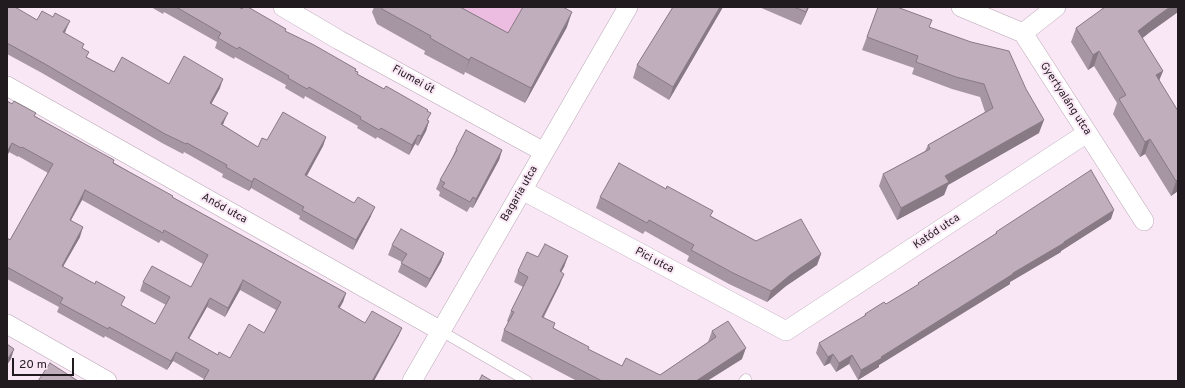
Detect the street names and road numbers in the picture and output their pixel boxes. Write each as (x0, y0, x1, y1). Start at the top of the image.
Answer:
street label: Gyertyaláng utca (1037, 60, 1093, 138)
street label: Fiumei út (390, 63, 436, 97)
street label: Bagaria utca (499, 164, 541, 224)
street label: Anód utca (199, 191, 249, 227)
street label: Katód utca (911, 212, 963, 252)
street label: Pici utca (632, 245, 676, 277)

